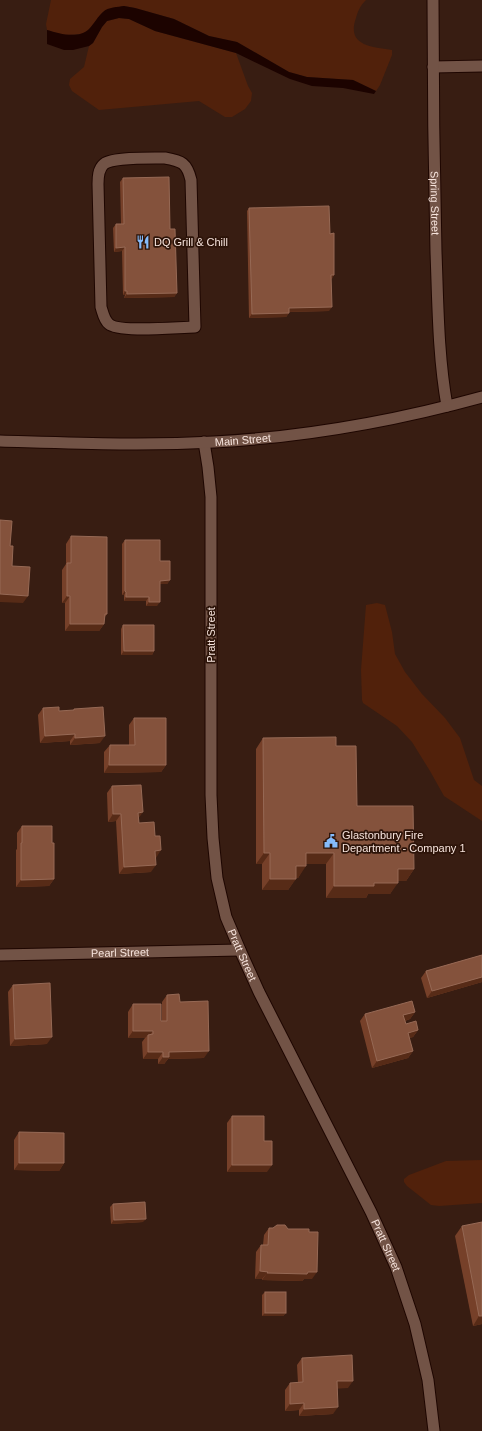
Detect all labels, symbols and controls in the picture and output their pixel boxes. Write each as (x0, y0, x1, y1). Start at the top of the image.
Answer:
street label: Spring Street (428, 171, 442, 235)
restaurant icon: DQ Grill & Chill (135, 234, 151, 250)
place label: DQ Grill & Chill (154, 236, 228, 248)
street label: Main Street (214, 431, 272, 448)
street label: Pratt Street (205, 607, 217, 663)
place label: Glastonbury Fire Department - Company 1 (342, 829, 466, 854)
public building icon: Glastonbury Fire Department - Company 1 (323, 833, 339, 849)
street label: Pratt Street (226, 927, 259, 983)
street label: Pearl Street (91, 946, 149, 959)
street label: Pratt Street (369, 1217, 403, 1273)

